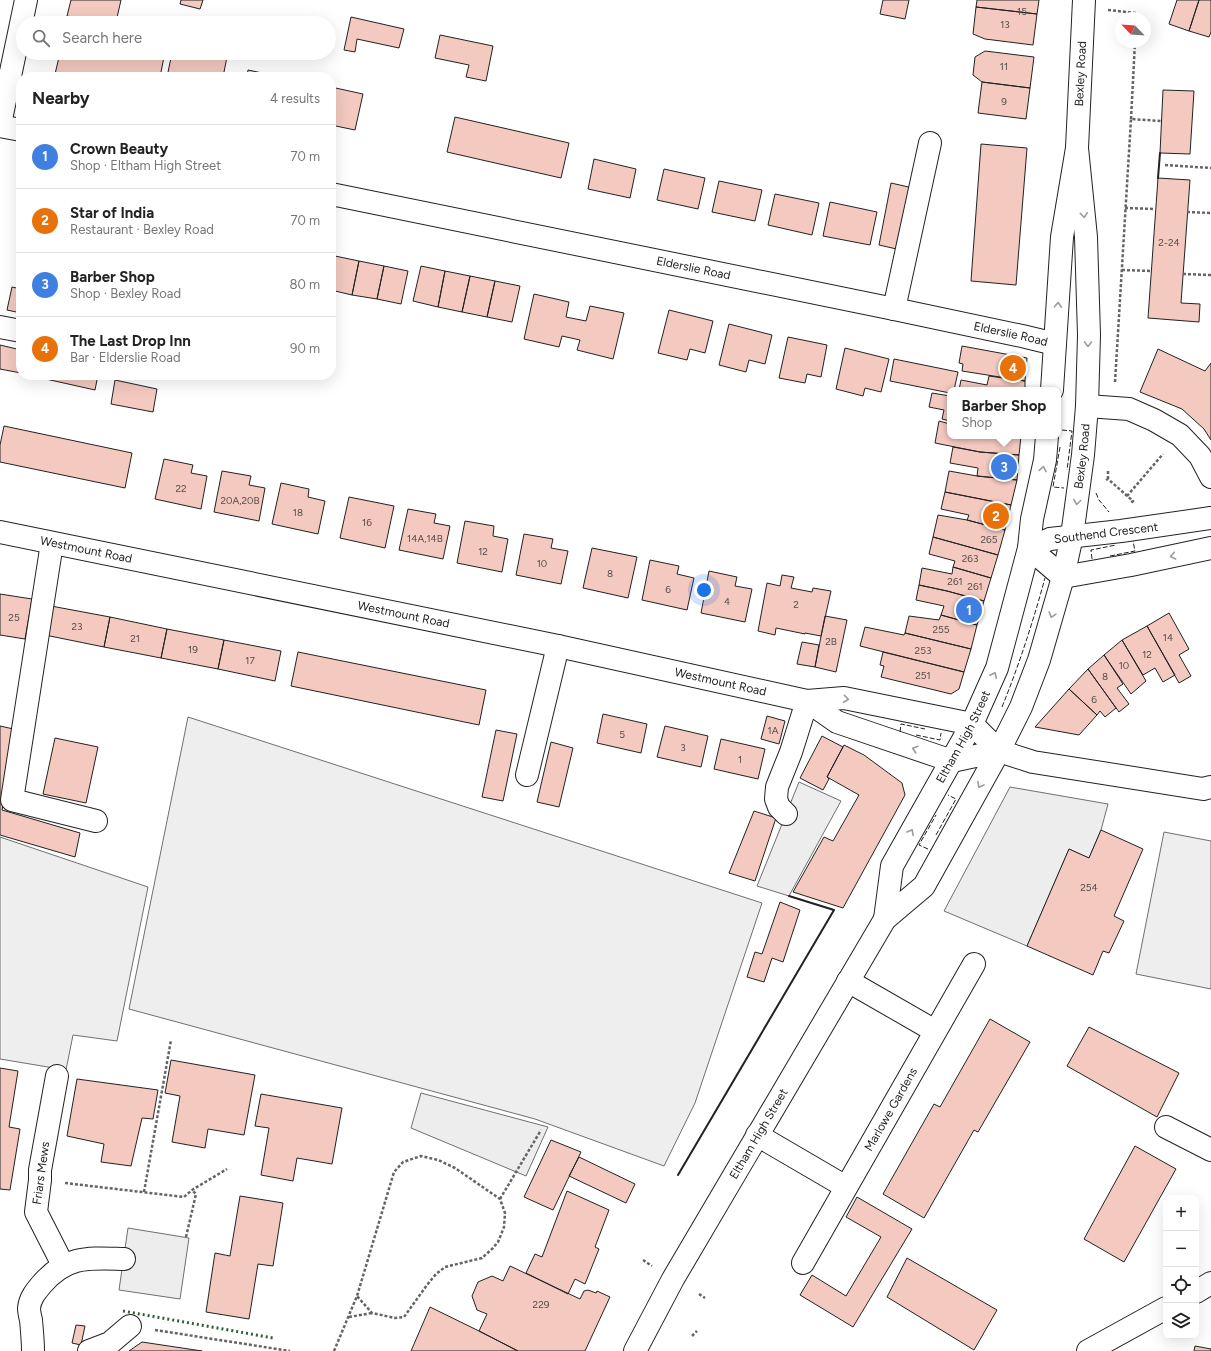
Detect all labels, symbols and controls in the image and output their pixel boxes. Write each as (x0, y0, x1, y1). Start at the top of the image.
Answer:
house number: 15 (1017, 5, 1027, 18)
north arrow (1115, 12, 1151, 48)
search box (16, 16, 336, 60)
house number: 13 (1000, 18, 1010, 31)
icon: search (30, 27, 52, 49)
text: Search here (62, 29, 142, 47)
street label: Bexley Road (1072, 41, 1089, 107)
house number: 11 (1000, 60, 1008, 73)
text: Nearby (32, 88, 90, 108)
text: 4 results (270, 91, 320, 106)
house number: 9 (1001, 95, 1007, 108)
text: Crown Beauty (70, 140, 168, 158)
text: 1 (42, 149, 48, 164)
text: 70 m (290, 149, 320, 164)
text: Shop · Eltham High Street (70, 158, 221, 173)
text: Star of India (70, 204, 154, 222)
one-way arrow (1079, 212, 1088, 218)
text: 2 (41, 213, 49, 228)
text: 70 m (290, 213, 320, 228)
text: Restaurant · Bexley Road (70, 222, 214, 237)
house number: 2-24 (1158, 236, 1180, 249)
street label: Elderslie Road (655, 254, 732, 282)
text: Barber Shop (70, 268, 155, 286)
text: 3 (41, 277, 49, 292)
text: 80 m (289, 277, 320, 292)
text: Shop · Bexley Road (70, 286, 181, 301)
one-way arrow (1053, 302, 1062, 308)
street label: Elderslie Road (972, 319, 1049, 349)
text: The Last Drop Inn (70, 332, 191, 350)
text: 4 (41, 341, 49, 356)
text: 90 m (290, 341, 320, 356)
one-way arrow (1084, 341, 1093, 347)
text: Bar · Elderslie Road (70, 350, 181, 365)
pin: 4 (1000, 353, 1026, 383)
popup (947, 387, 1061, 439)
text: Barber Shop (962, 397, 1046, 415)
text: Shop (962, 415, 992, 430)
street label: Bexley Road (1071, 423, 1093, 490)
pin: 3 (991, 452, 1017, 482)
one-way arrow (1038, 466, 1047, 472)
house number: 22 (175, 482, 187, 495)
house number: 20A,20B (220, 494, 260, 507)
one-way arrow (1073, 499, 1082, 505)
pin: 2 (983, 501, 1009, 531)
house number: 18 (293, 506, 303, 519)
house number: 16 (362, 516, 372, 529)
street label: Southend Crescent (1053, 520, 1159, 546)
house number: 14A,14B (407, 532, 443, 545)
street label: Westmount Road (39, 533, 133, 566)
house number: 265 (981, 533, 998, 546)
house number: 12 (478, 545, 488, 558)
one-way arrow (1170, 551, 1176, 559)
house number: 263 (962, 552, 978, 565)
house number: 10 (537, 557, 547, 570)
house number: 8 (607, 567, 613, 580)
house number: 261 (947, 575, 963, 588)
your location (694, 580, 714, 600)
house number: 261 (967, 580, 983, 593)
house number: 6 (665, 583, 671, 596)
house number: 4 (724, 595, 730, 608)
pin: 1 (956, 595, 982, 625)
street label: Westmount Road (356, 598, 451, 631)
house number: 2 (793, 598, 799, 611)
house number: 25 (8, 611, 20, 624)
one-way arrow (1048, 611, 1057, 618)
house number: 23 (71, 620, 83, 633)
house number: 255 (932, 623, 950, 636)
house number: 14 (1163, 631, 1173, 644)
house number: 21 (130, 632, 140, 645)
house number: 2B (825, 635, 837, 648)
house number: 19 (188, 643, 198, 656)
house number: 253 (915, 644, 931, 657)
house number: 12 (1142, 648, 1152, 661)
house number: 17 (245, 654, 255, 667)
house number: 10 (1119, 659, 1129, 672)
street label: Westmount Road (673, 665, 768, 699)
house number: 251 (915, 669, 931, 682)
house number: 8 (1102, 670, 1108, 683)
one-way arrow (989, 672, 997, 680)
street label: Eltham High Street (933, 688, 993, 786)
house number: 6 (1091, 693, 1097, 706)
one-way arrow (843, 694, 849, 703)
house number: 1A (768, 724, 779, 737)
house number: 5 (619, 728, 625, 741)
house number: 3 (680, 741, 686, 754)
one-way arrow (912, 745, 919, 753)
house number: 1 (738, 753, 742, 766)
one-way arrow (978, 781, 985, 788)
one-way arrow (907, 828, 914, 836)
house number: 254 (1080, 881, 1098, 894)
street label: Marlowe Gardens (862, 1065, 920, 1154)
street label: Eltham High Street (727, 1086, 791, 1181)
street label: Friars Mews (30, 1140, 52, 1205)
map controls (1163, 1195, 1199, 1339)
button: + (1163, 1195, 1199, 1231)
button: − (1163, 1231, 1199, 1267)
button: locate (1163, 1267, 1199, 1303)
house number: 229 (533, 1298, 550, 1311)
button: layers (1163, 1303, 1199, 1339)

